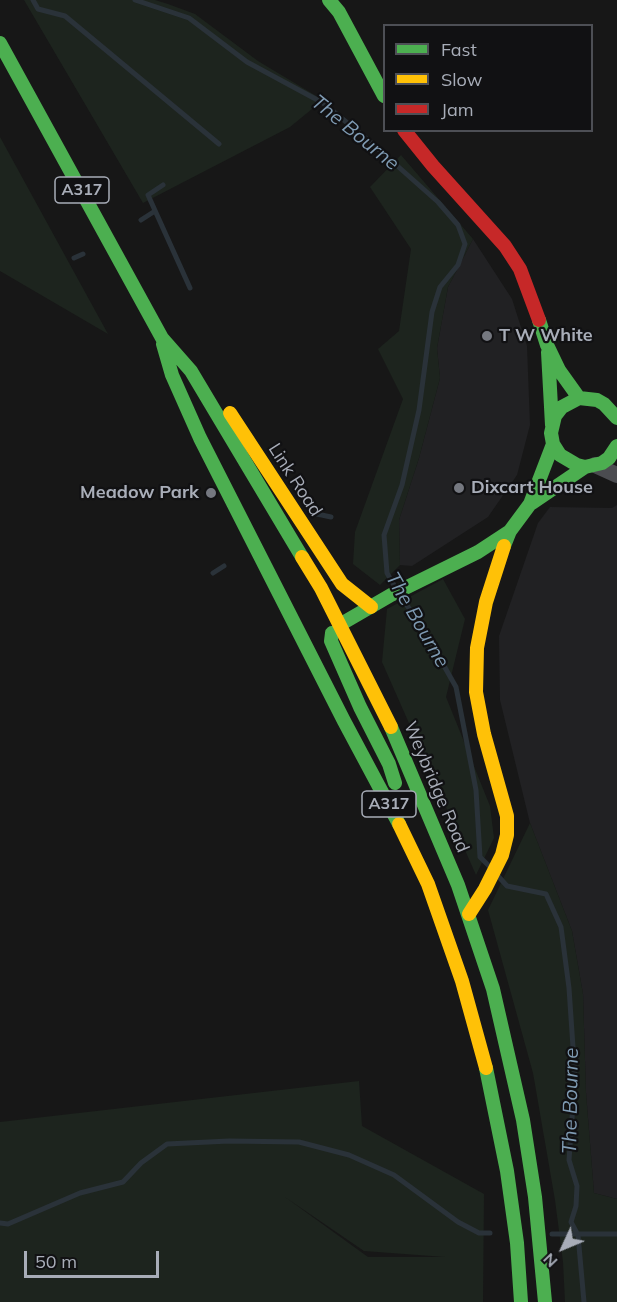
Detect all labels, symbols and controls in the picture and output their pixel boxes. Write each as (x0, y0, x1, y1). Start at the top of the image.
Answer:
legend (383, 24, 593, 132)
text: Fast (441, 38, 477, 61)
text: Slow (441, 68, 482, 91)
water label: The Bourne (306, 90, 404, 176)
text: Jam (441, 98, 474, 121)
road number: A317 (55, 177, 109, 203)
place label: T W White (499, 325, 593, 347)
marker: T W White (480, 329, 494, 343)
street label: Link Road (263, 439, 327, 521)
place label: Dixcart House (471, 477, 593, 499)
marker: Dixcart House (452, 481, 466, 495)
place label: Meadow Park (80, 482, 199, 504)
marker: Meadow Park (204, 486, 218, 500)
water label: The Bourne (380, 568, 454, 672)
street label: Weybridge Road (399, 718, 473, 856)
road number: A317 (362, 791, 416, 817)
water label: The Bourne (558, 1048, 584, 1154)
north arrow (533, 1218, 593, 1278)
scale bar (27, 1239, 162, 1277)
text: N (539, 1249, 561, 1272)
text: 50 m (35, 1250, 77, 1273)

